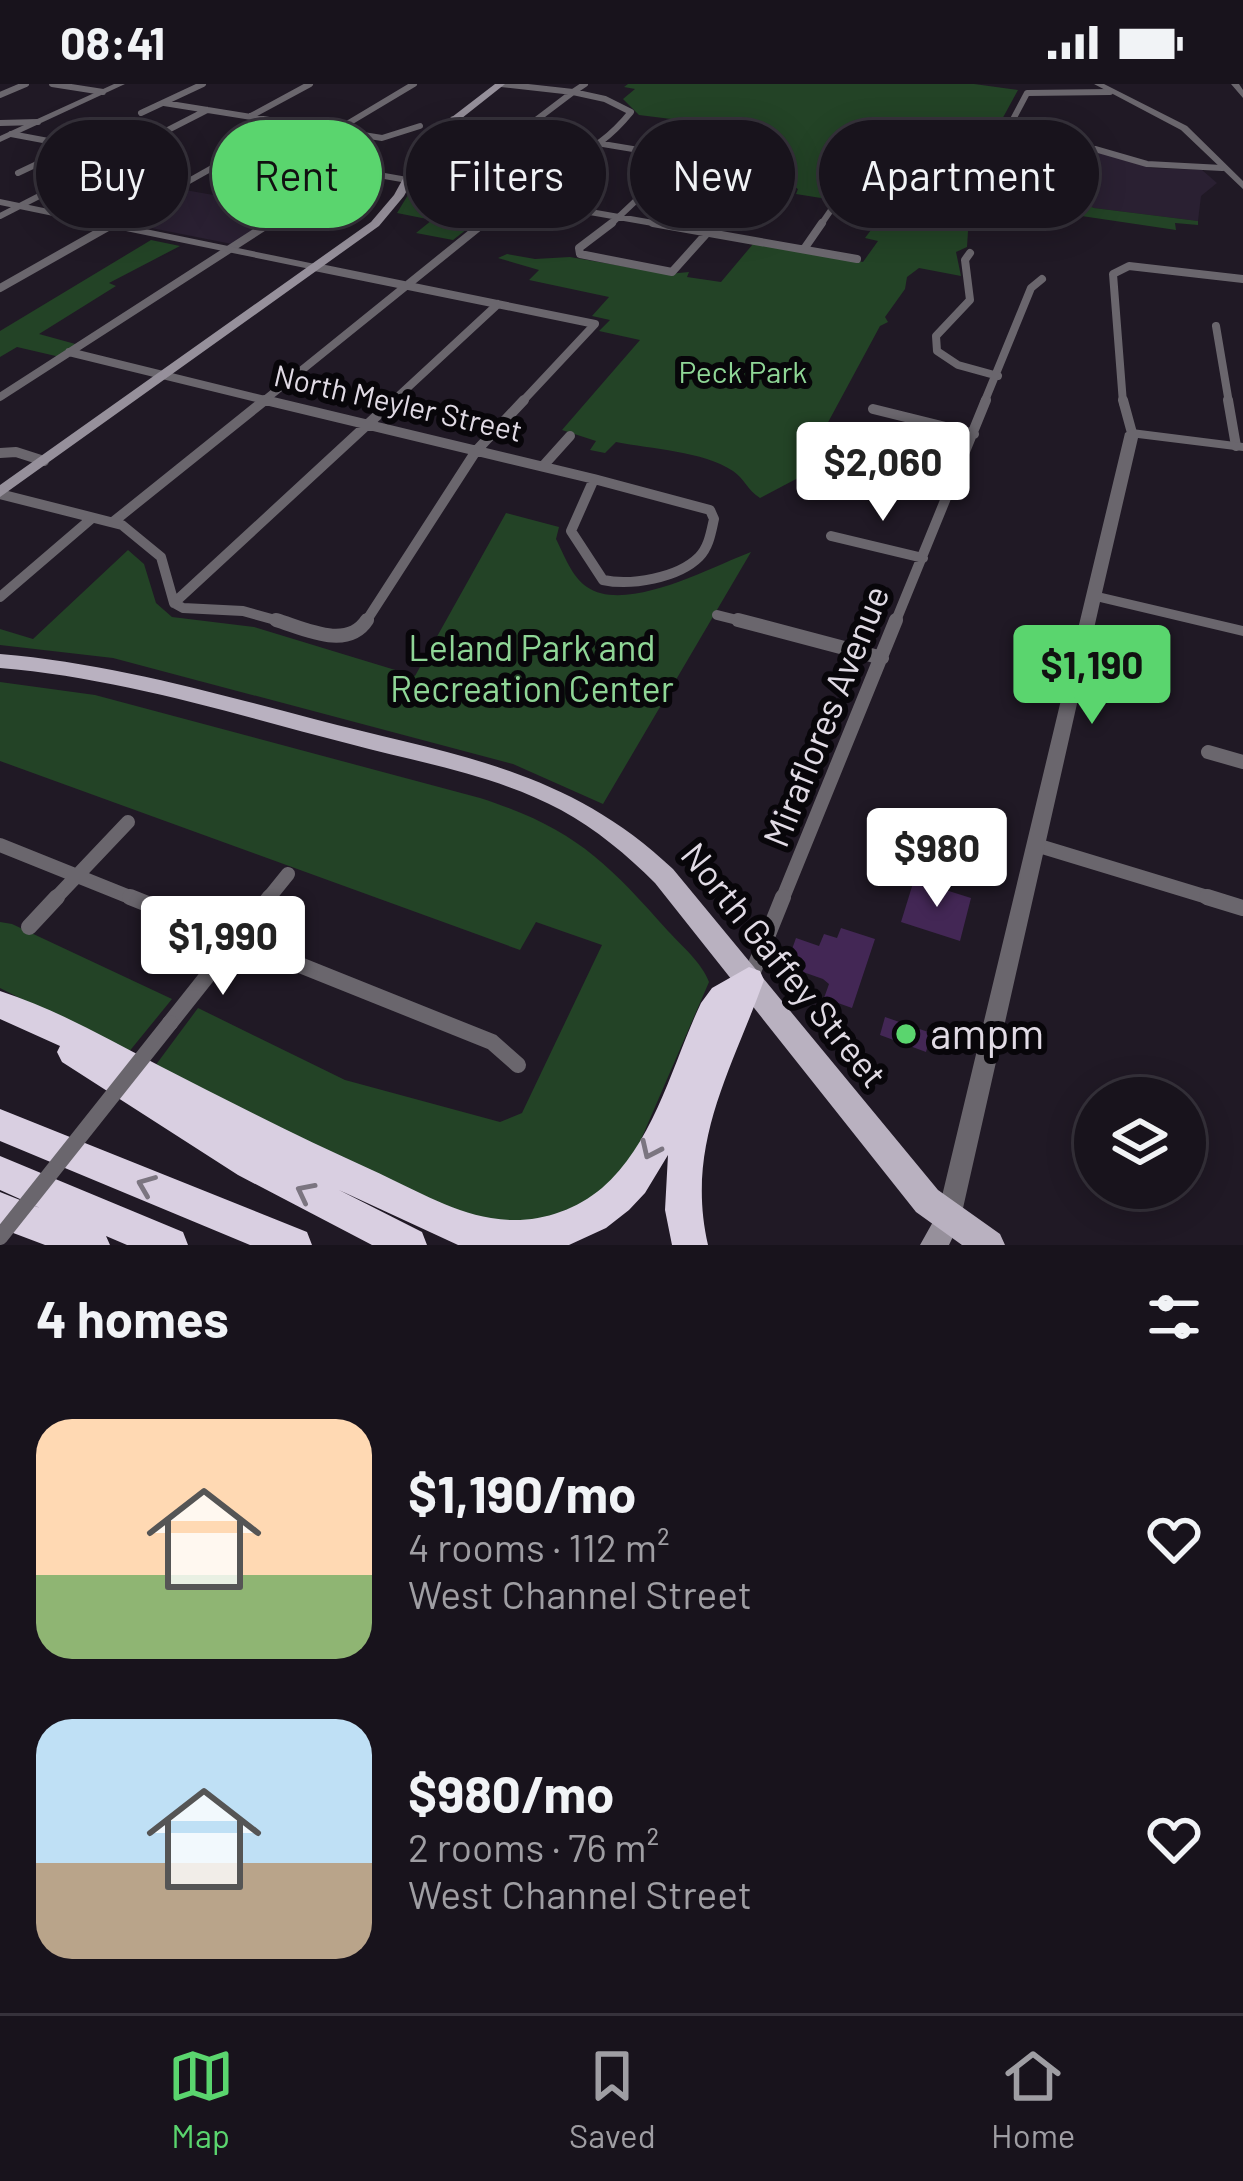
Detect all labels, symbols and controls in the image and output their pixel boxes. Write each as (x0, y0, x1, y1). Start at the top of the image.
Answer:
text: 08:41 (60, 15, 165, 69)
chip: Buy (36, 120, 188, 228)
chip: Rent (212, 120, 382, 228)
chip: Filters (406, 120, 606, 228)
chip: New (630, 120, 795, 228)
chip: Apartment (819, 120, 1099, 228)
park label: Peck Park (679, 353, 807, 389)
street label: North Meyler Street (271, 356, 526, 448)
pin: $2,060 (785, 422, 981, 524)
text: $2,060 (824, 437, 942, 484)
street label: Miraflores Avenue (753, 579, 897, 852)
park label: Leland Park and Recreation Center (390, 625, 674, 709)
pin: $1,190 (994, 625, 1190, 727)
text: $1,190 (1040, 640, 1144, 687)
pin: $980 (866, 808, 1008, 910)
text: $980 (894, 823, 980, 870)
street label: North Gaffey Street (673, 833, 897, 1095)
pin: $1,990 (125, 896, 321, 998)
text: $1,990 (168, 911, 278, 958)
place label: ampm (930, 1007, 1044, 1058)
marker: ampm (893, 1021, 919, 1047)
map controls (1074, 1077, 1206, 1209)
button: layers (1074, 1077, 1206, 1209)
one-way arrow (641, 1138, 665, 1159)
one-way arrow (137, 1175, 158, 1199)
one-way arrow (295, 1183, 317, 1206)
icon: filters (1141, 1284, 1207, 1350)
text: 4 homes (36, 1287, 229, 1348)
text: $1,190/mo (408, 1462, 636, 1523)
icon: home (132, 1467, 276, 1611)
icon: heart (1141, 1506, 1207, 1572)
text: 4 rooms · 112 m² (408, 1523, 670, 1570)
text: West Channel Street (408, 1570, 752, 1617)
text: $980/mo (408, 1762, 614, 1823)
icon: home (132, 1767, 276, 1911)
icon: heart (1141, 1806, 1207, 1872)
text: 2 rooms · 76 m² (408, 1823, 659, 1870)
text: West Channel Street (408, 1870, 752, 1917)
tab: Map (168, 2043, 234, 2155)
tab: Saved (569, 2043, 656, 2155)
tab: Home (991, 2043, 1075, 2155)

